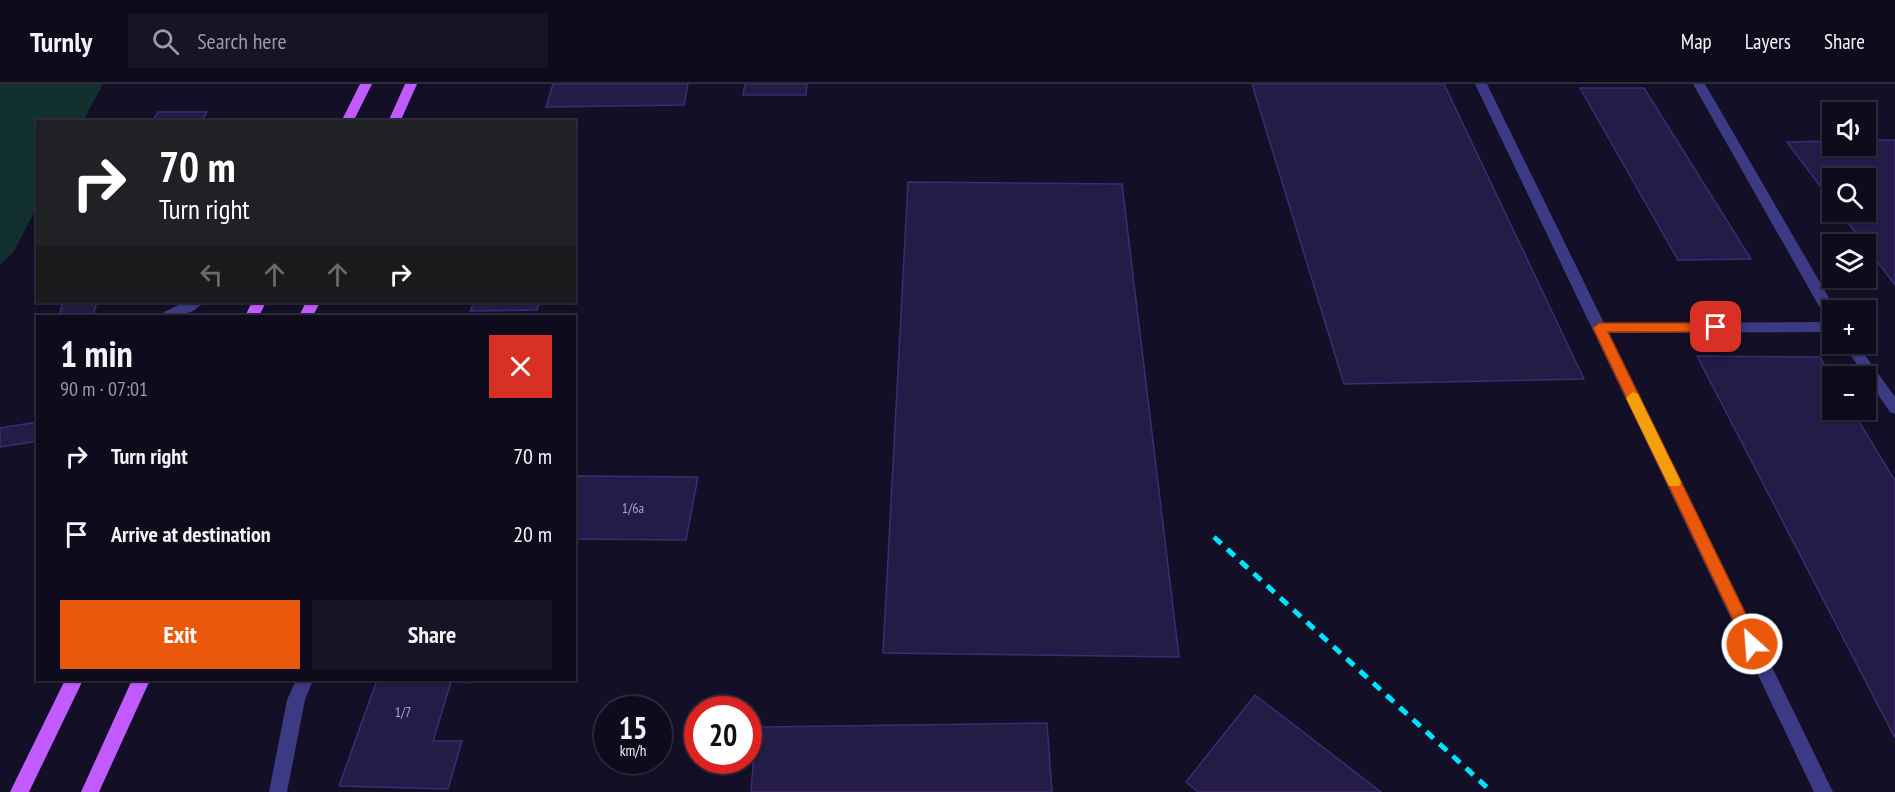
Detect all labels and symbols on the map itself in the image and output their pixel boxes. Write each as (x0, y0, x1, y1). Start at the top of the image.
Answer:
pin (1690, 301, 1741, 352)
house number: 1/6а (622, 499, 644, 517)
position arrow (1720, 612, 1784, 676)
speed limit sign: 20 (684, 696, 762, 774)
house number: 1/7 (395, 703, 411, 721)

